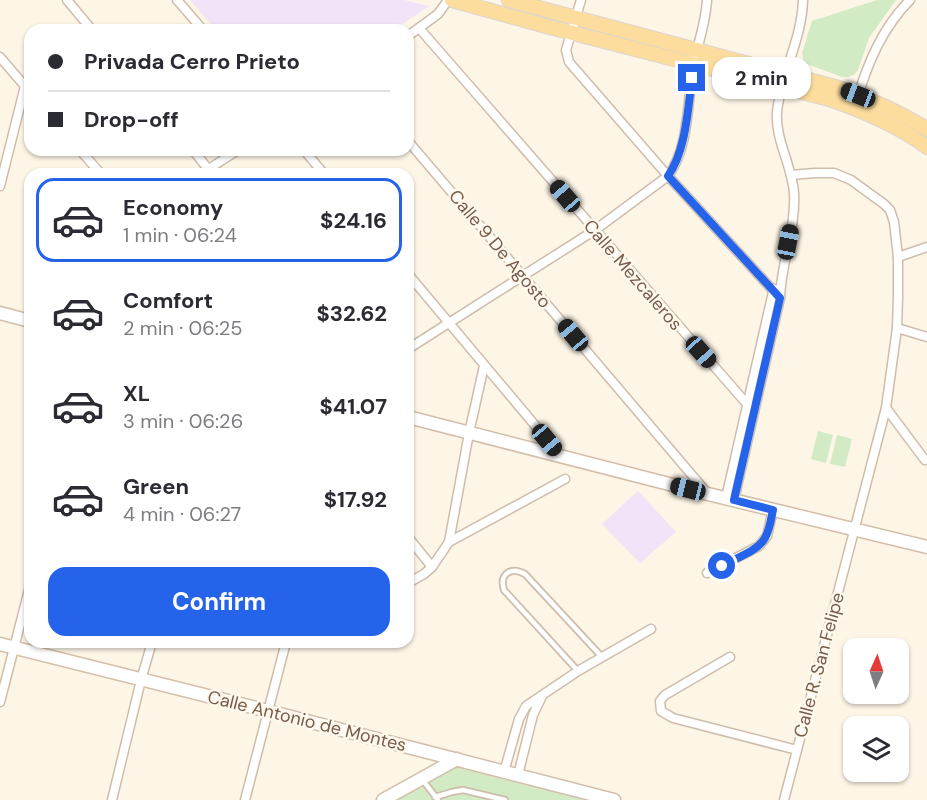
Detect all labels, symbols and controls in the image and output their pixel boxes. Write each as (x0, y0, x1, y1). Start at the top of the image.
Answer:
text: Privada Cerro Prieto (84, 47, 300, 76)
callout: 2 min (713, 57, 812, 99)
route end (678, 64, 705, 91)
text: 2 min (735, 65, 788, 91)
car (838, 80, 878, 110)
text: Drop-off (84, 105, 179, 134)
car (546, 177, 584, 215)
street label: Calle 9 De Agosto (443, 185, 557, 313)
icon: car (51, 193, 105, 247)
text: Economy (123, 193, 223, 222)
text: $24.16 (320, 206, 387, 235)
street label: Calle Mezcaleros (578, 214, 688, 336)
text: 1 min · 06:24 (123, 222, 237, 248)
car (776, 223, 800, 261)
icon: car (51, 286, 105, 340)
text: Comfort (123, 286, 213, 315)
text: $32.62 (316, 299, 387, 328)
text: 2 min · 06:25 (123, 315, 243, 341)
car (555, 315, 591, 355)
car (682, 333, 720, 371)
icon: car (51, 379, 105, 433)
text: XL (123, 379, 150, 408)
text: $41.07 (320, 392, 387, 421)
text: 3 min · 06:26 (123, 408, 243, 434)
car (529, 420, 565, 460)
icon: car (51, 472, 105, 526)
text: Green (123, 472, 189, 501)
car (668, 476, 708, 502)
text: $17.92 (324, 485, 387, 514)
text: 4 min · 06:27 (123, 501, 241, 527)
route start (708, 552, 735, 579)
button: Confirm (48, 567, 390, 636)
street label: Calle R. San Felipe (788, 590, 850, 740)
north arrow (843, 638, 909, 704)
map controls (843, 638, 909, 782)
street label: Calle Antonio de Montes (205, 685, 409, 757)
button: layers (843, 716, 909, 782)

